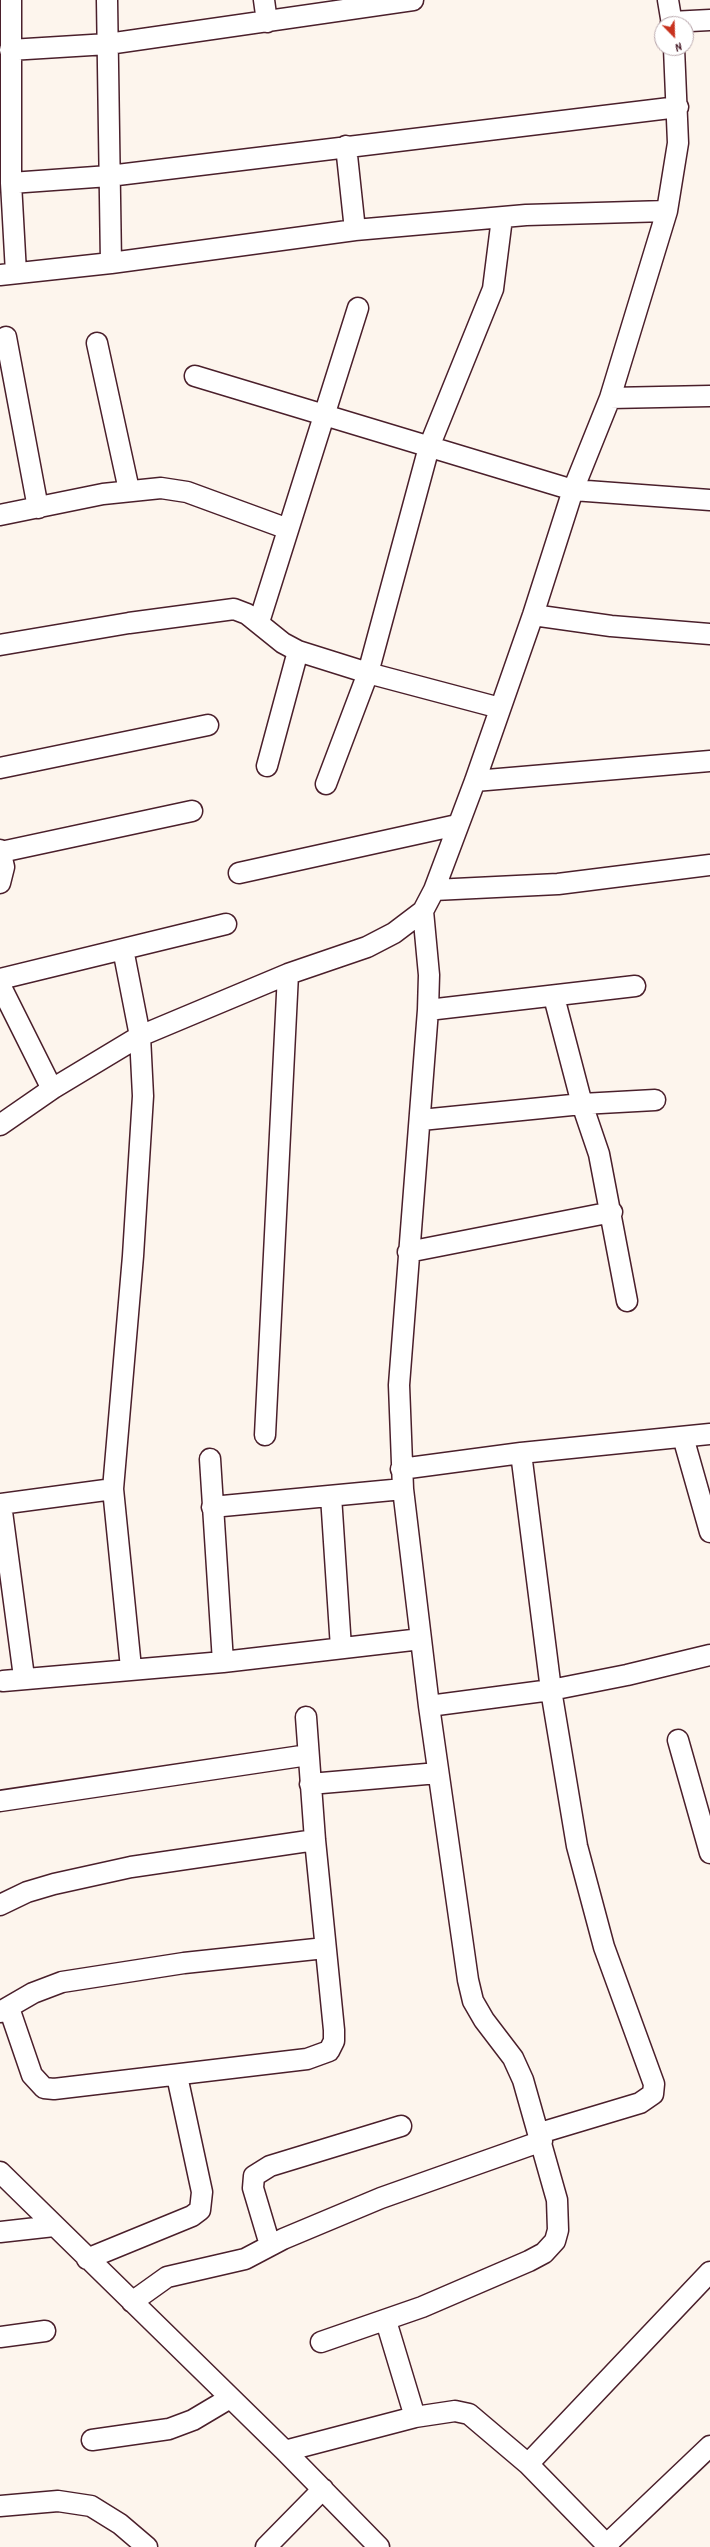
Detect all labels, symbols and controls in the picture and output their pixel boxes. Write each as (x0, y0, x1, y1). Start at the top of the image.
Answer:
north arrow (654, 16, 694, 56)
text: N (672, 36, 685, 56)

